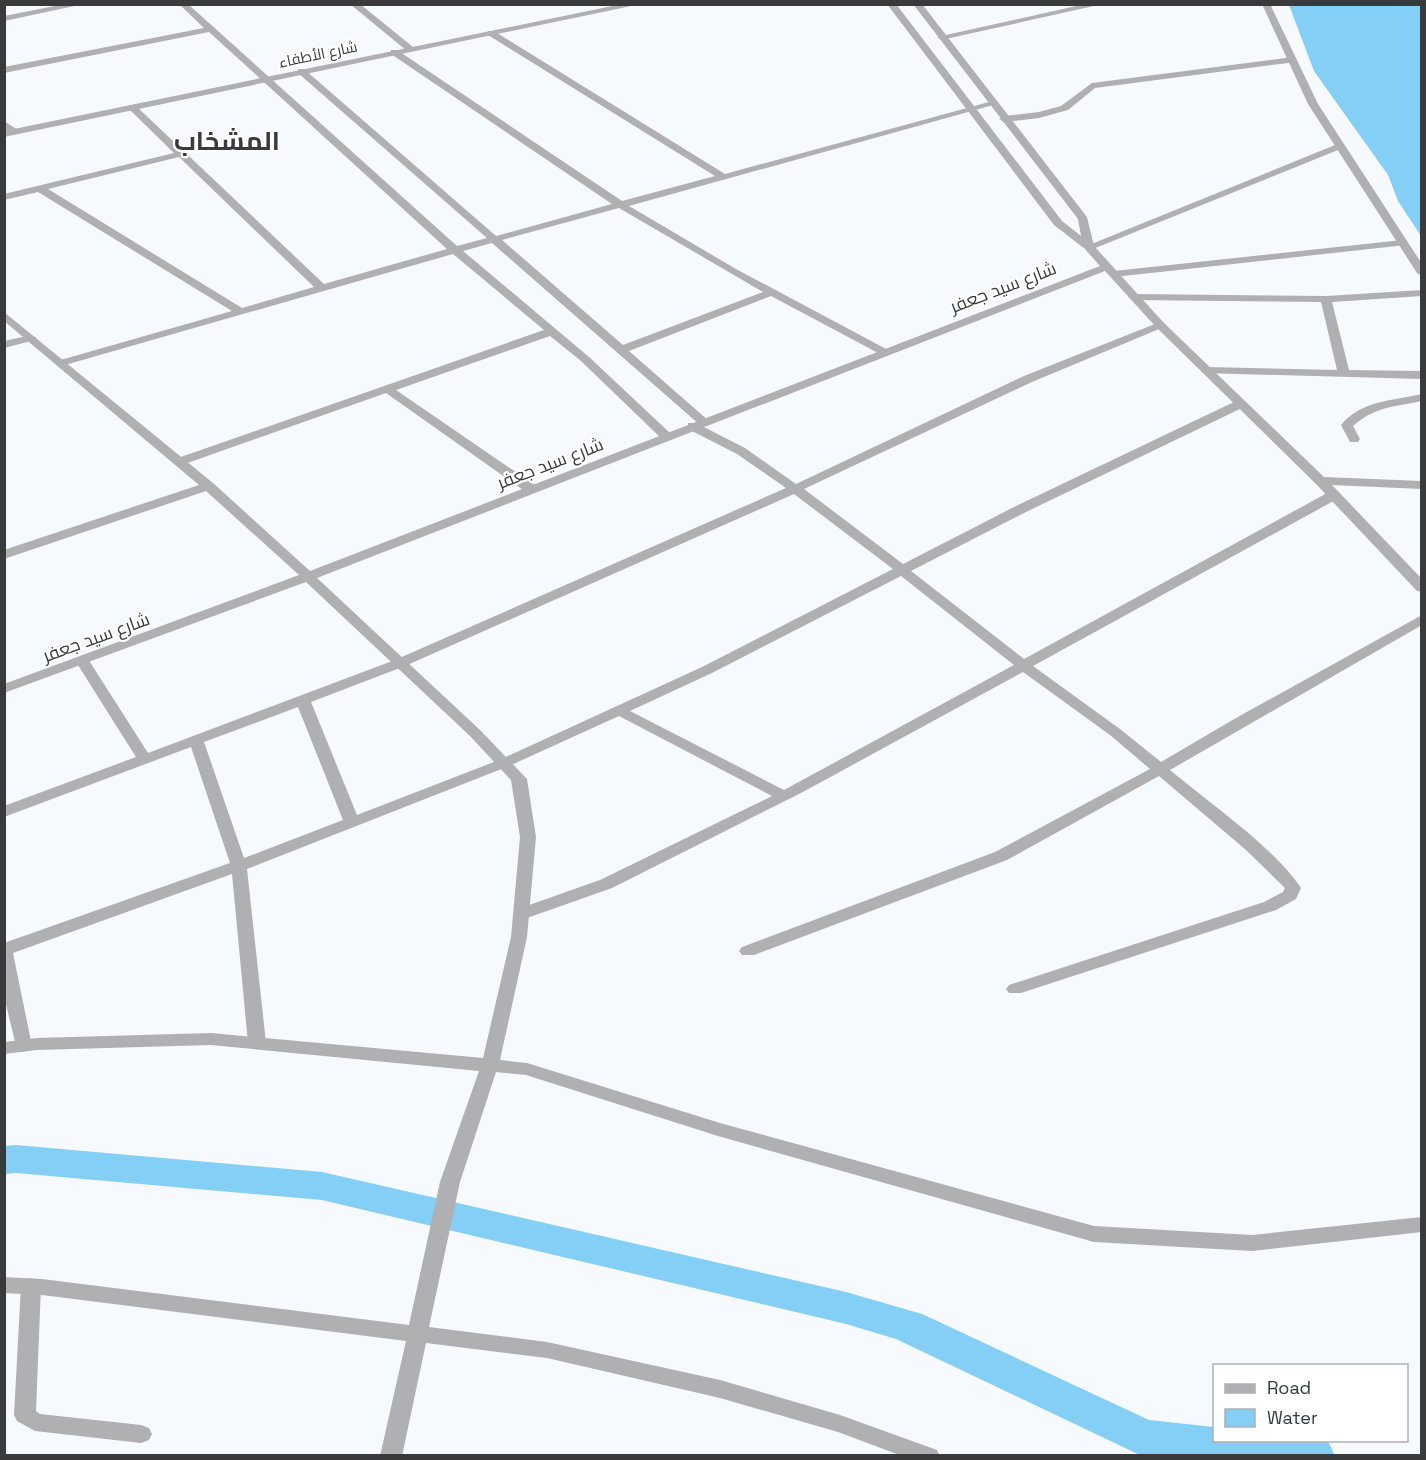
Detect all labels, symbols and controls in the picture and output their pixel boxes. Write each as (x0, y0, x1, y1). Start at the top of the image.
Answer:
street label: شارع الأطفاء (277, 36, 359, 74)
district label: المشخاب (174, 124, 280, 158)
street label: شارع سيد جعفر (946, 256, 1060, 319)
street label: شارع سيد جعفر (493, 432, 607, 495)
street label: شارع سيد جعفر (38, 607, 153, 668)
legend (1213, 1364, 1408, 1442)
text: Road (1267, 1376, 1311, 1399)
text: Water (1267, 1406, 1318, 1429)

